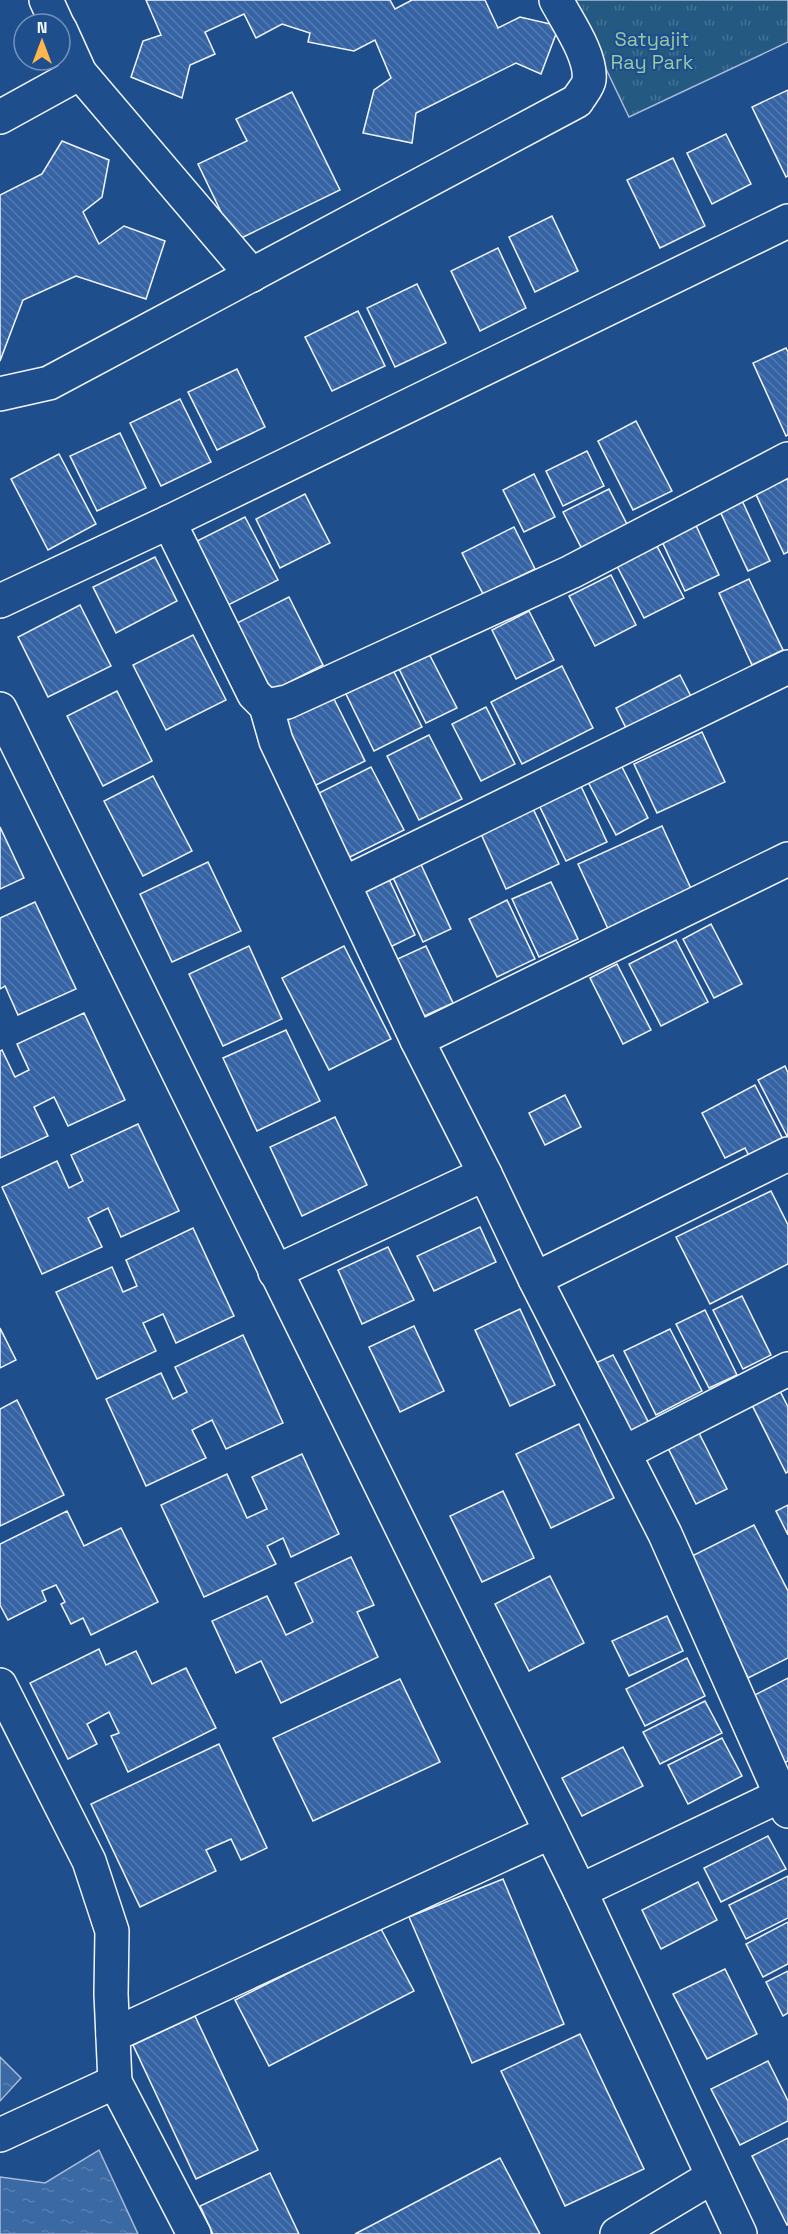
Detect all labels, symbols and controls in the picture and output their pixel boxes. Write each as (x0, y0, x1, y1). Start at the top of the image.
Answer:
north arrow (12, 12, 72, 72)
text: N (37, 17, 47, 38)
park label: Satyajit Ray Park (611, 26, 694, 75)

